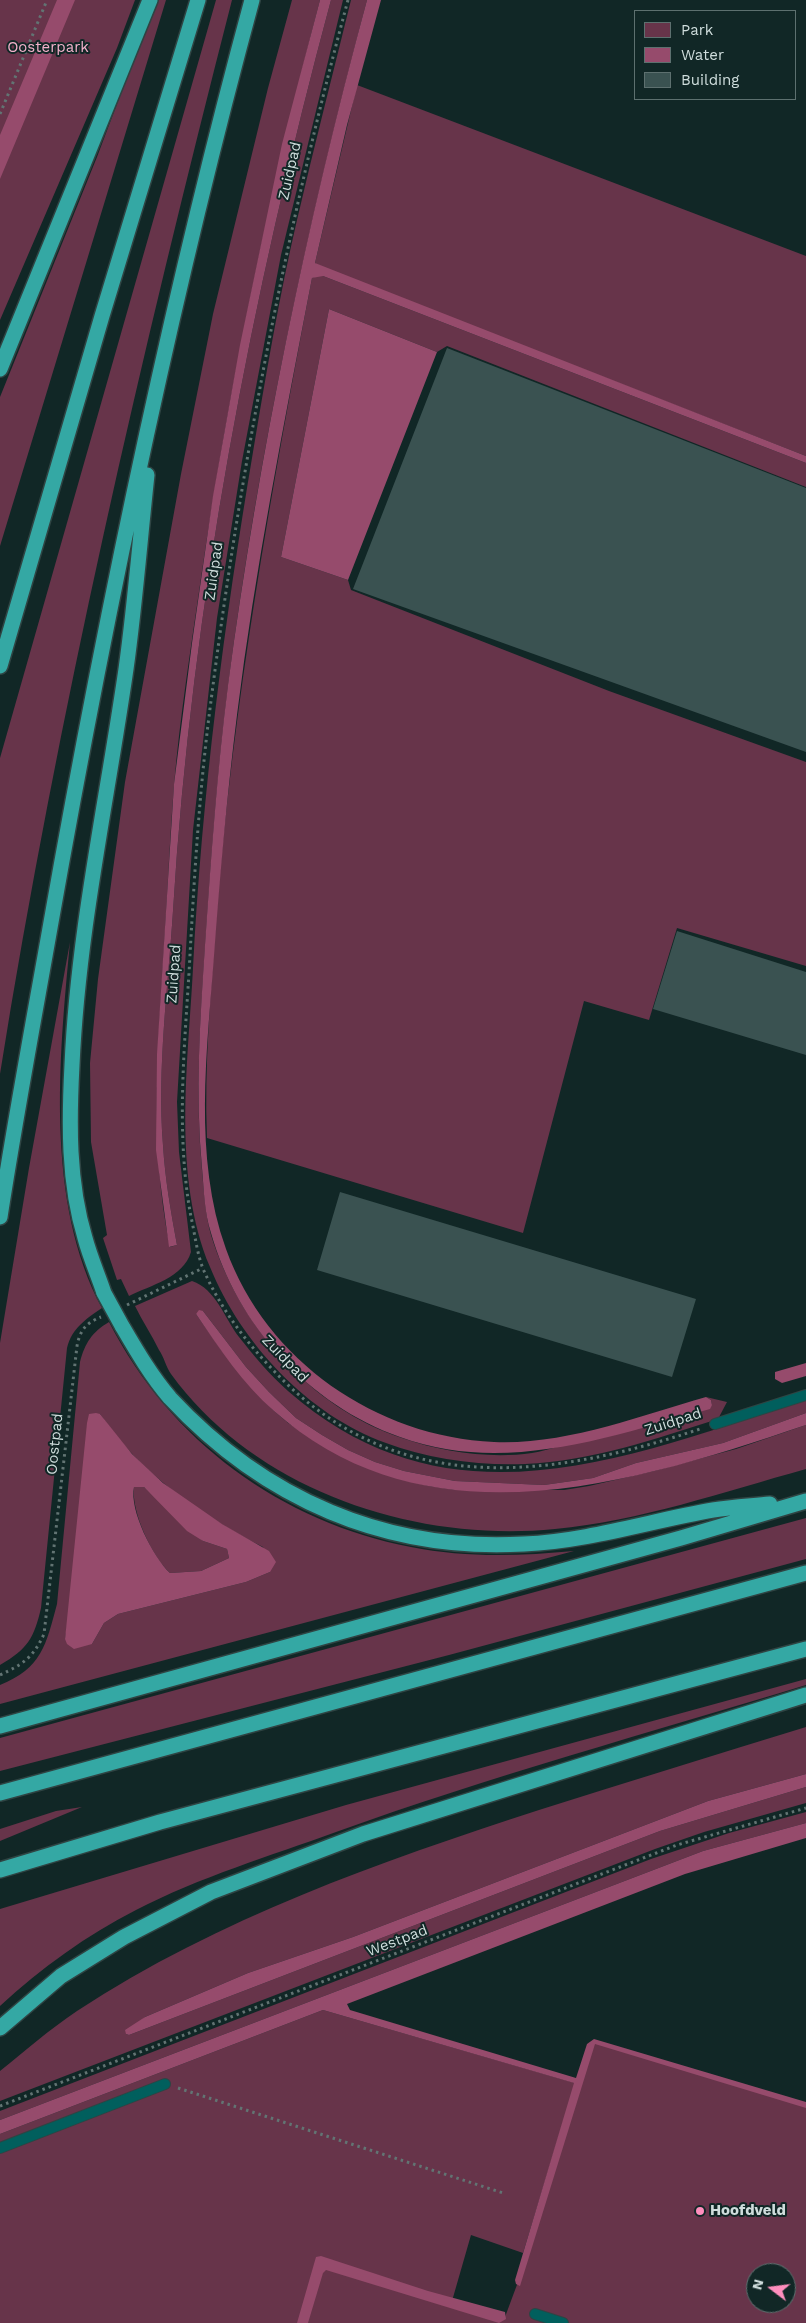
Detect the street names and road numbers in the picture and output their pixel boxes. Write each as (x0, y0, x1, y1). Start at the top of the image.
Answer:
street label: Zuidpad (275, 140, 305, 202)
street label: Zuidpad (201, 540, 227, 602)
street label: Zuidpad (163, 944, 185, 1004)
street label: Zuidpad (258, 1331, 312, 1387)
street label: Zuidpad (642, 1404, 704, 1440)
street label: Oostpad (43, 1412, 67, 1476)
street label: Westpad (364, 1921, 430, 1961)

